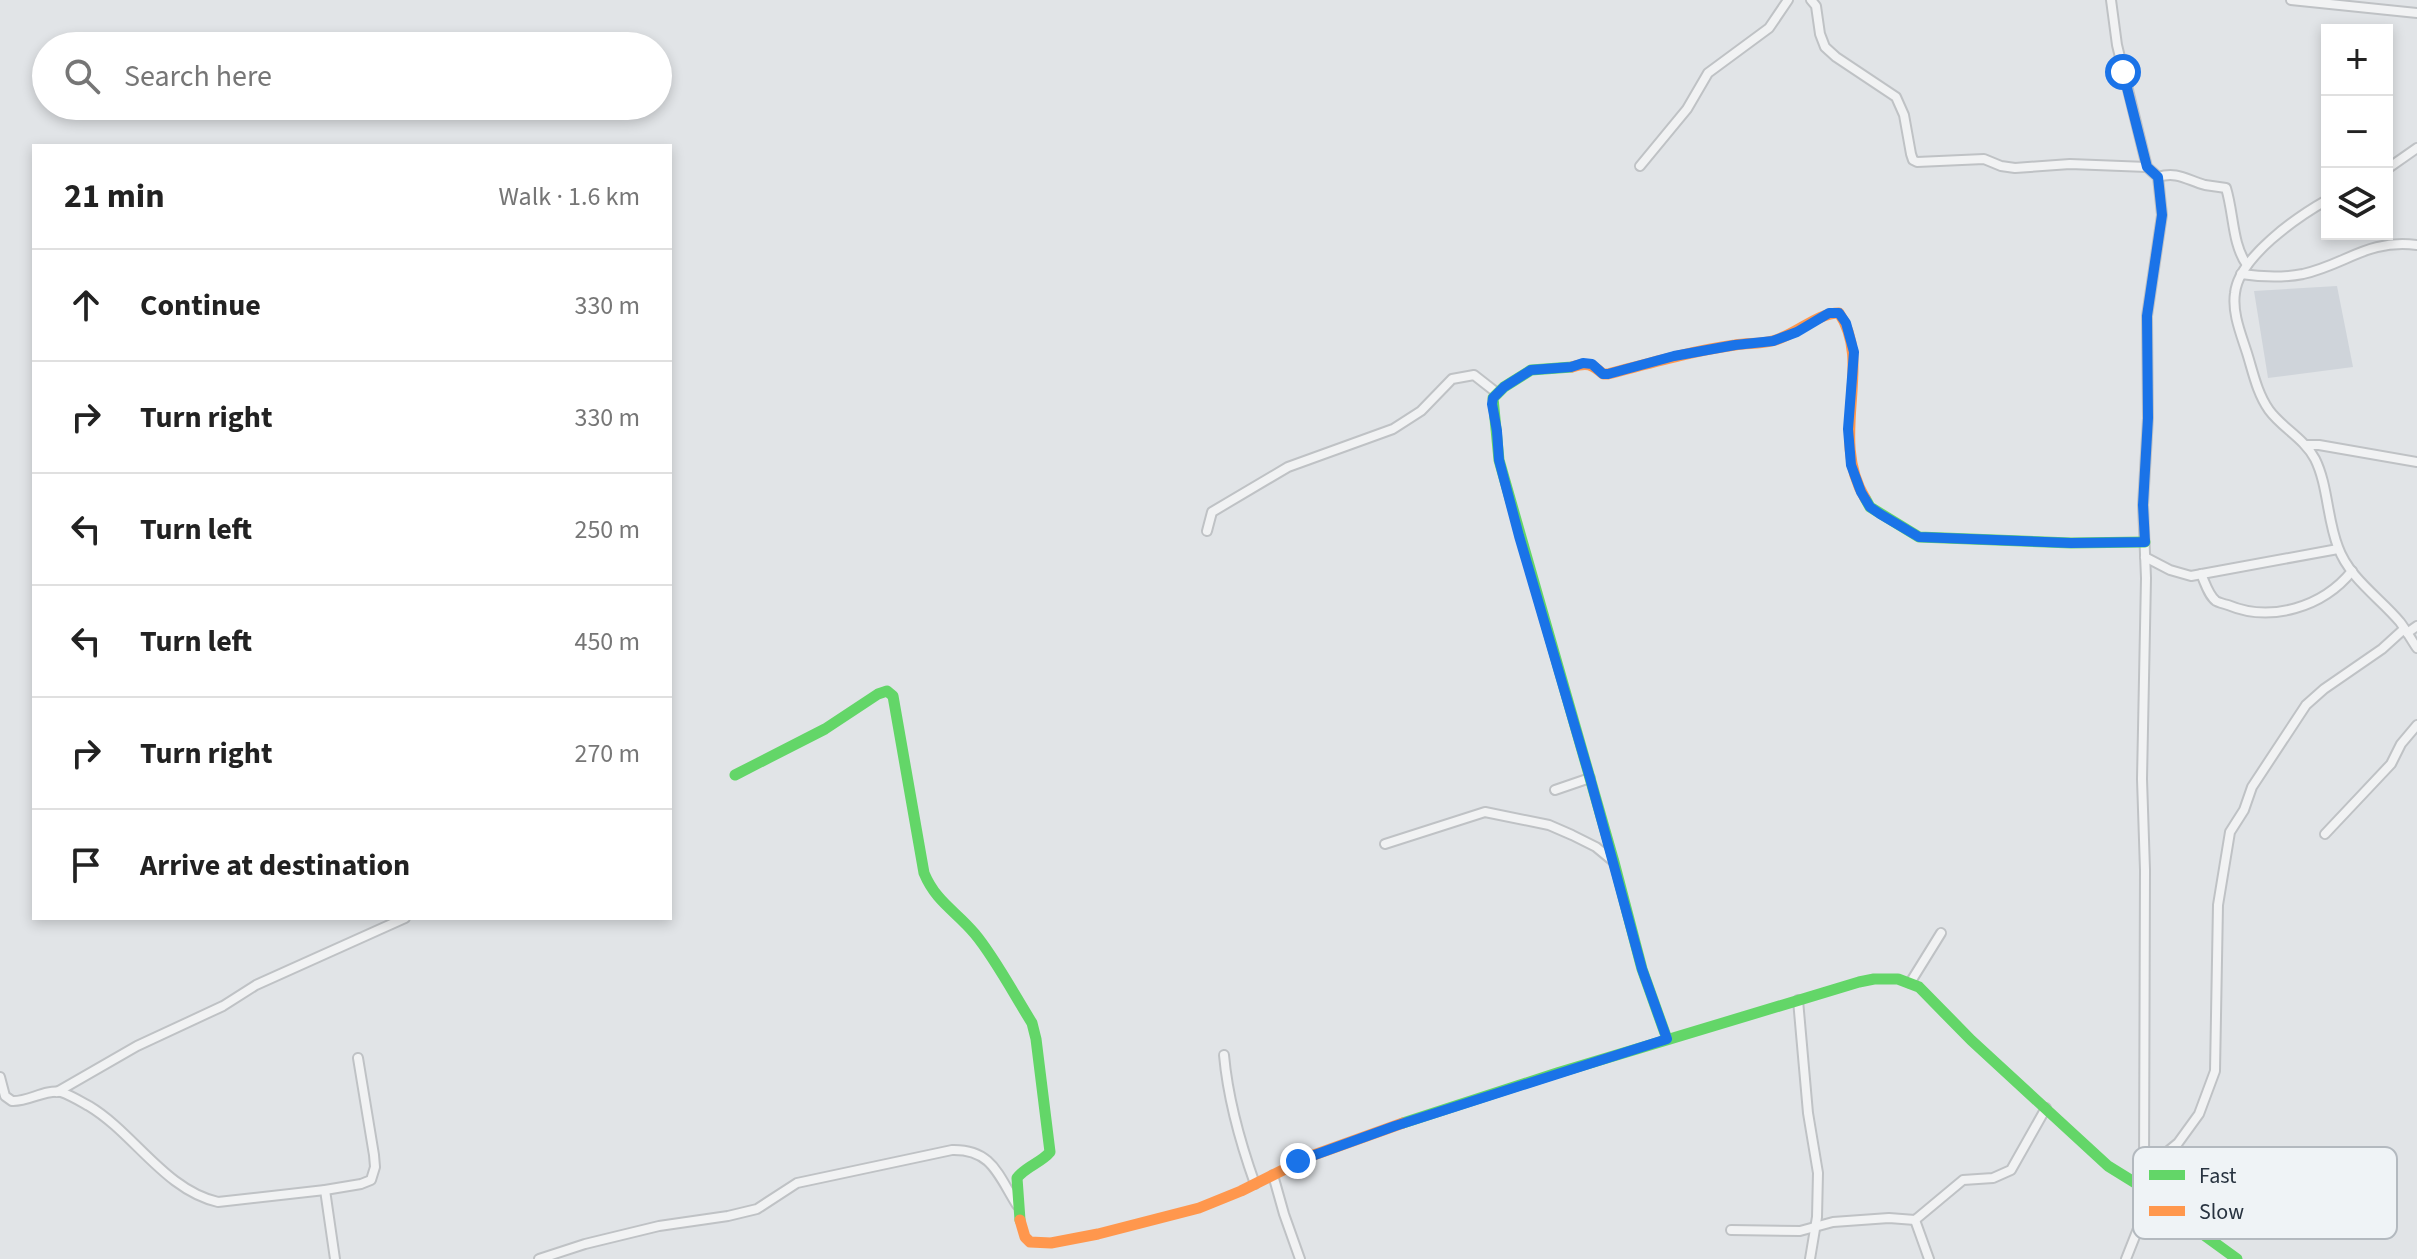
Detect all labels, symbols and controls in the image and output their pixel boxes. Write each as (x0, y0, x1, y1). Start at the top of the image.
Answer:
map controls (2321, 24, 2393, 240)
button: + (2321, 24, 2393, 96)
search box (32, 32, 672, 120)
icon: search (60, 54, 104, 98)
route start (2105, 54, 2141, 90)
text: Search here (124, 55, 272, 98)
button: − (2321, 96, 2393, 168)
button: layers (2321, 168, 2393, 240)
text: 21 min (64, 172, 165, 221)
text: Walk · 1.6 km (499, 178, 640, 215)
icon: ahead (64, 283, 108, 327)
text: Continue (140, 284, 261, 327)
text: 330 m (574, 287, 640, 324)
icon: right (64, 395, 108, 439)
text: Turn right (140, 396, 272, 439)
text: 330 m (574, 399, 640, 436)
icon: left (64, 507, 108, 551)
text: Turn left (140, 508, 252, 551)
text: 250 m (574, 511, 640, 548)
icon: left (64, 619, 108, 663)
text: Turn left (140, 620, 252, 663)
text: 450 m (574, 623, 640, 660)
icon: right (64, 731, 108, 775)
text: Turn right (140, 732, 272, 775)
text: 270 m (574, 735, 640, 772)
icon: arrive (64, 843, 108, 887)
text: Arrive at destination (140, 844, 410, 887)
route end (1280, 1143, 1316, 1179)
legend (2133, 1147, 2397, 1239)
text: Fast (2199, 1160, 2237, 1192)
text: Slow (2199, 1196, 2244, 1228)

